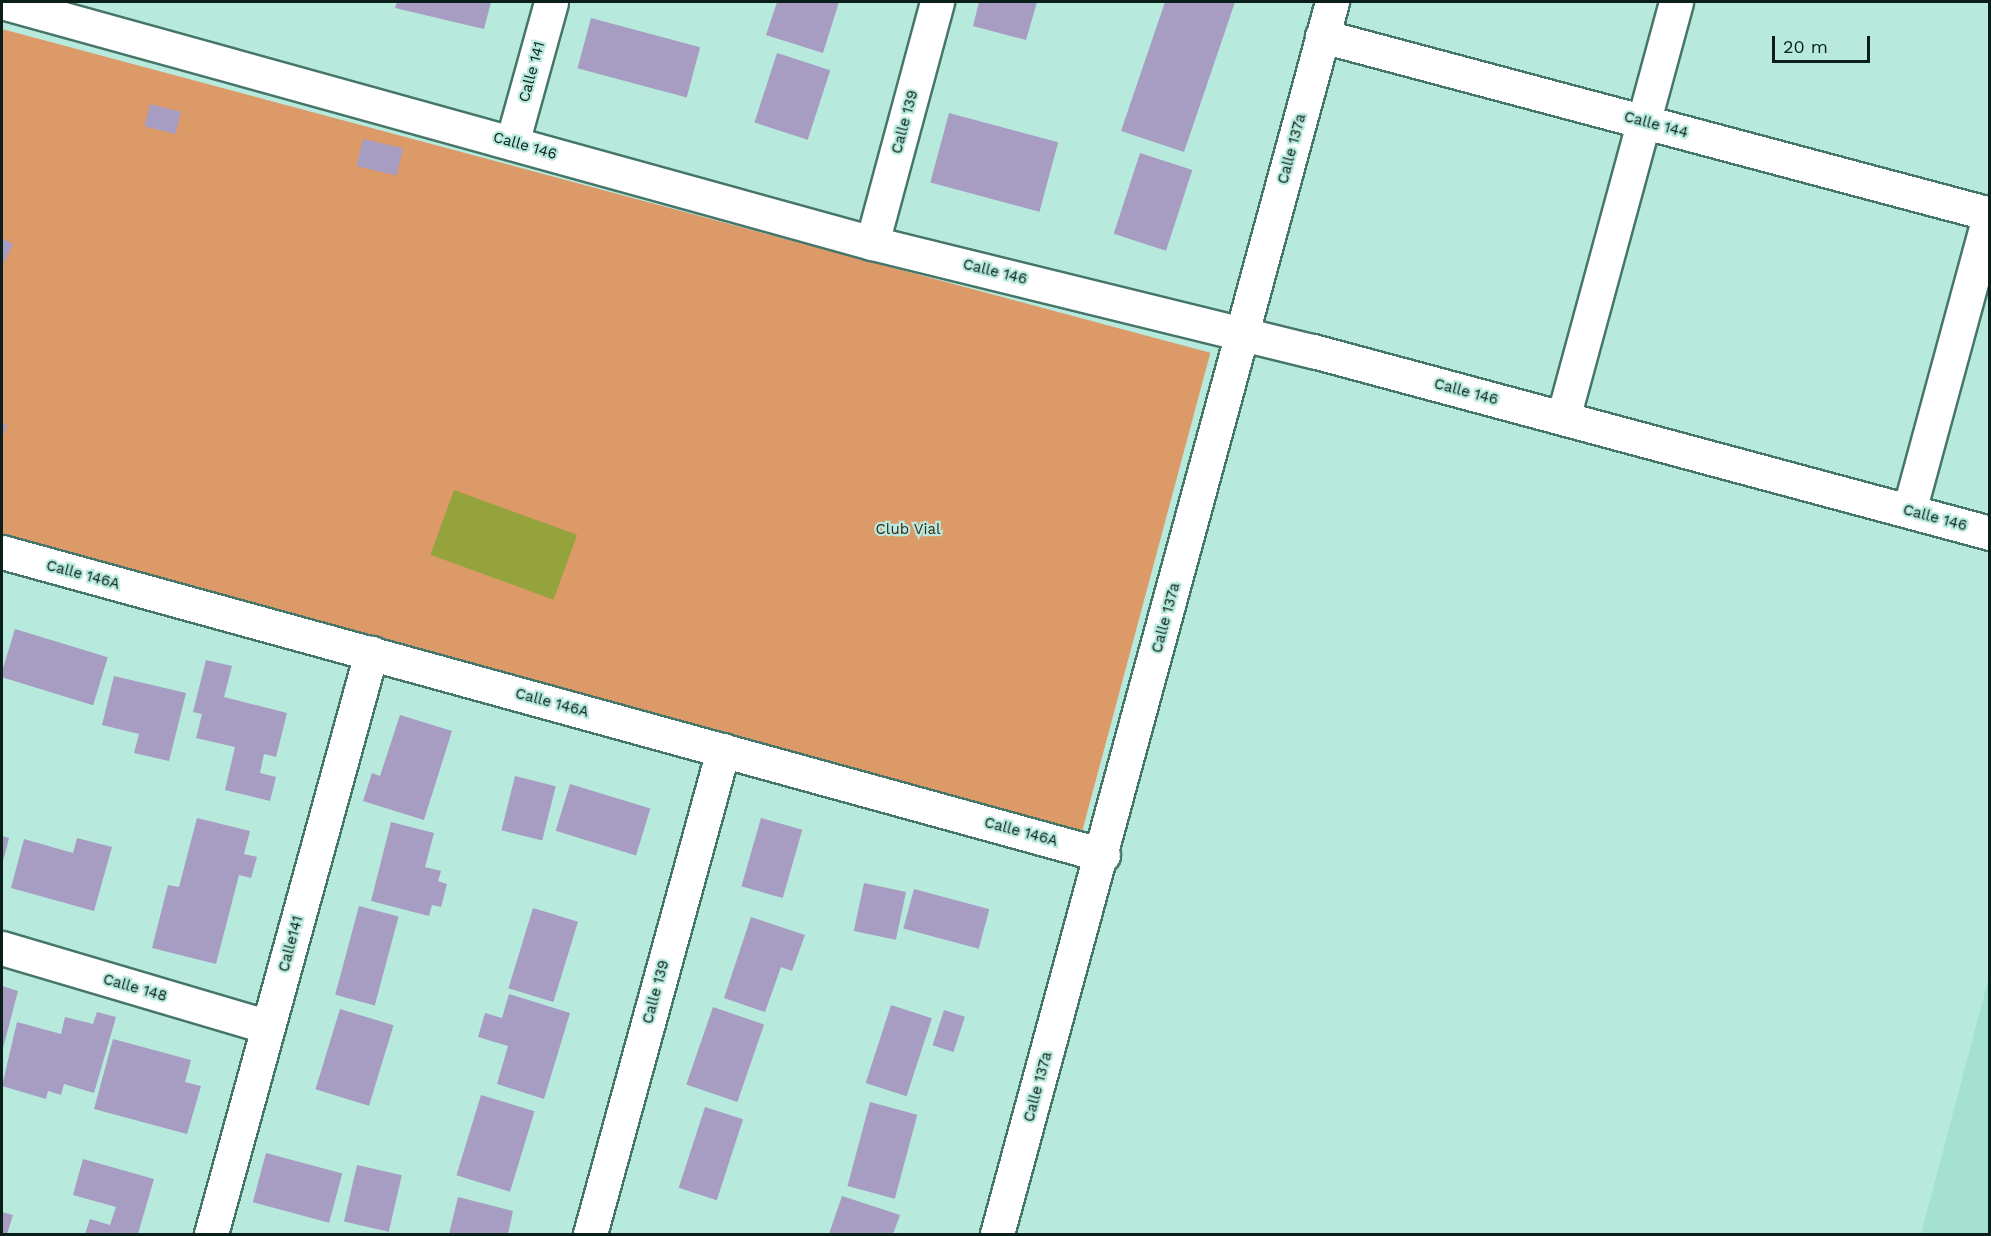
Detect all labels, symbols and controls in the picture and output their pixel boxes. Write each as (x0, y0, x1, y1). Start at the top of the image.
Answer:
scale bar (1775, 24, 1872, 62)
text: 20 m (1783, 36, 1828, 57)
street label: Calle 141 (515, 40, 549, 104)
street label: Calle 139 (888, 88, 922, 156)
street label: Calle 144 (1622, 108, 1690, 142)
street label: Calle 137a (1274, 112, 1310, 186)
street label: Calle 146 (491, 128, 559, 164)
street label: Calle 146 (961, 255, 1029, 289)
street label: Calle 146 (1432, 375, 1500, 409)
street label: Calle 146 (1901, 501, 1969, 535)
park label: Club Vial (875, 521, 941, 539)
street label: Calle 146A (44, 557, 122, 593)
street label: Calle 137a (1148, 581, 1184, 655)
street label: Calle 146A (513, 685, 591, 721)
street label: Calle 146A (982, 814, 1060, 850)
street label: Calle141 (275, 914, 307, 974)
street label: Calle 139 (639, 958, 673, 1026)
street label: Calle 148 (101, 970, 169, 1006)
street label: Calle 137a (1020, 1050, 1056, 1124)

